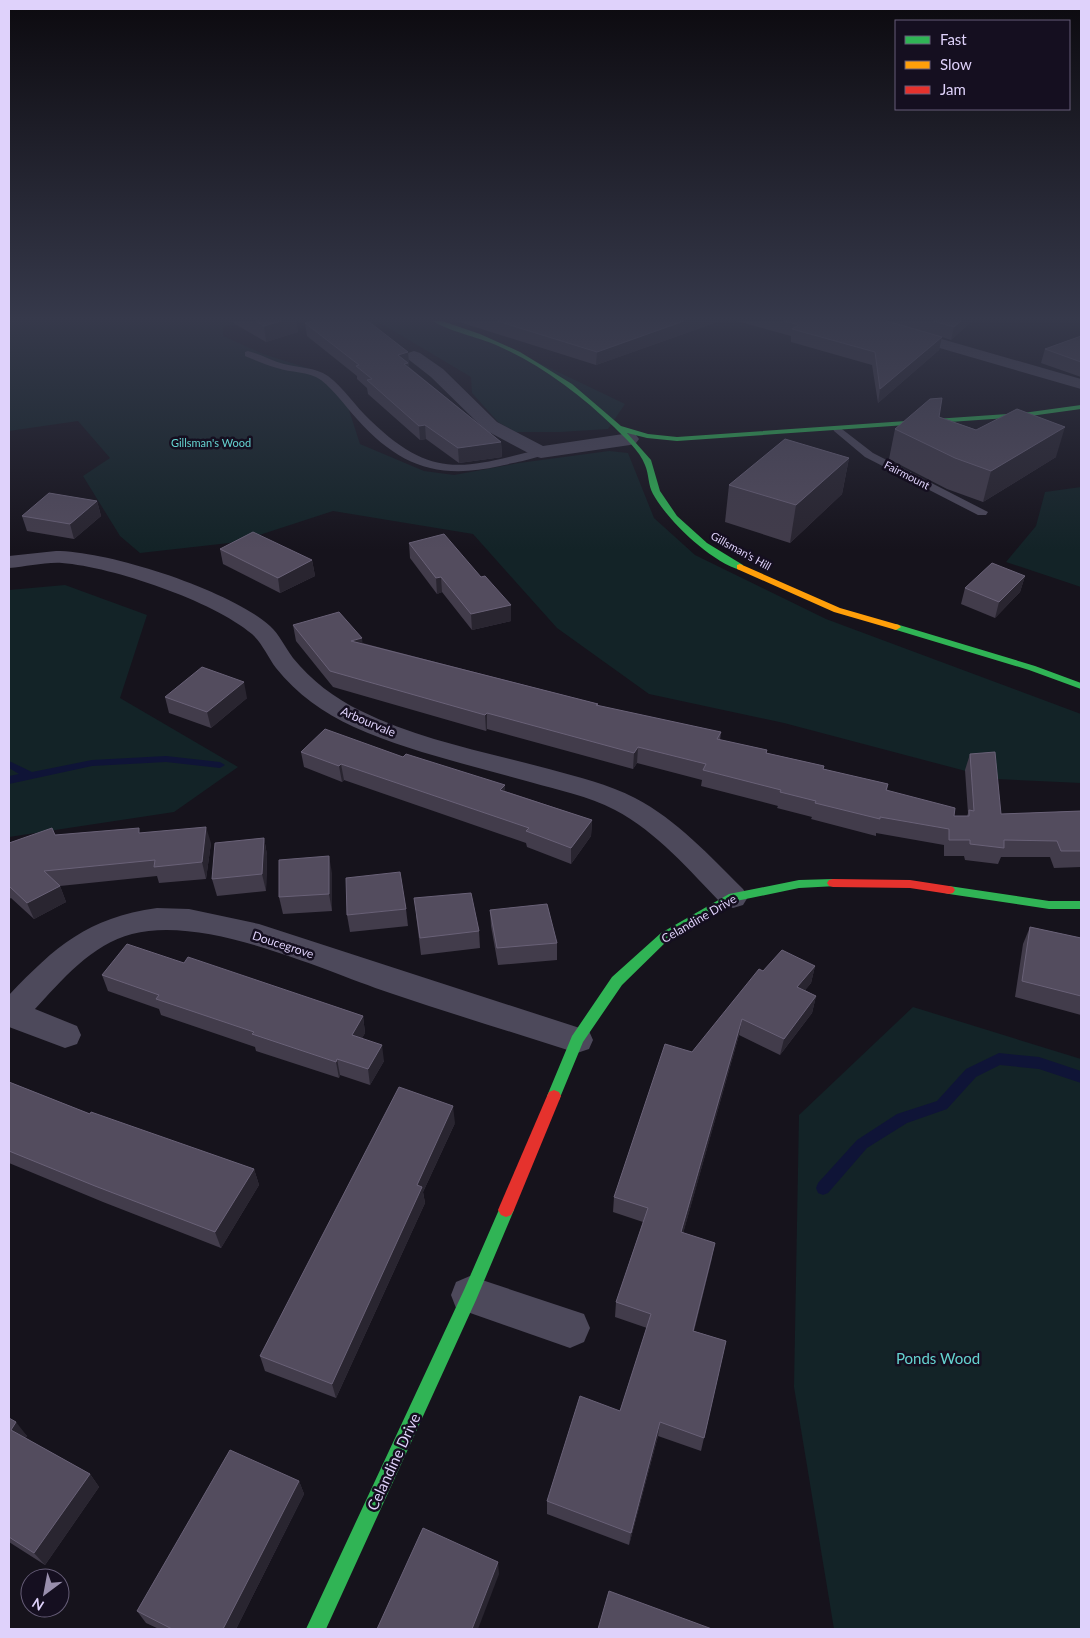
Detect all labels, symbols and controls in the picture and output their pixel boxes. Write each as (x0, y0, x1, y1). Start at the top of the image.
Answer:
legend (895, 20, 1070, 110)
text: Fast (940, 30, 967, 48)
text: Slow (940, 55, 972, 73)
text: Jam (940, 80, 966, 98)
park label: Gillsman's Wood (171, 436, 251, 449)
street label: Fairmount (882, 458, 932, 491)
street label: Gillsman's Hill (709, 529, 774, 572)
street label: Arbourvale (338, 703, 398, 740)
street label: Celandine Drive (659, 891, 739, 946)
street label: Doucegrove (250, 928, 316, 962)
park label: Ponds Wood (896, 1349, 980, 1367)
street label: Celandine Drive (363, 1410, 423, 1513)
north arrow (20, 1568, 70, 1618)
text: N (29, 1594, 47, 1615)

